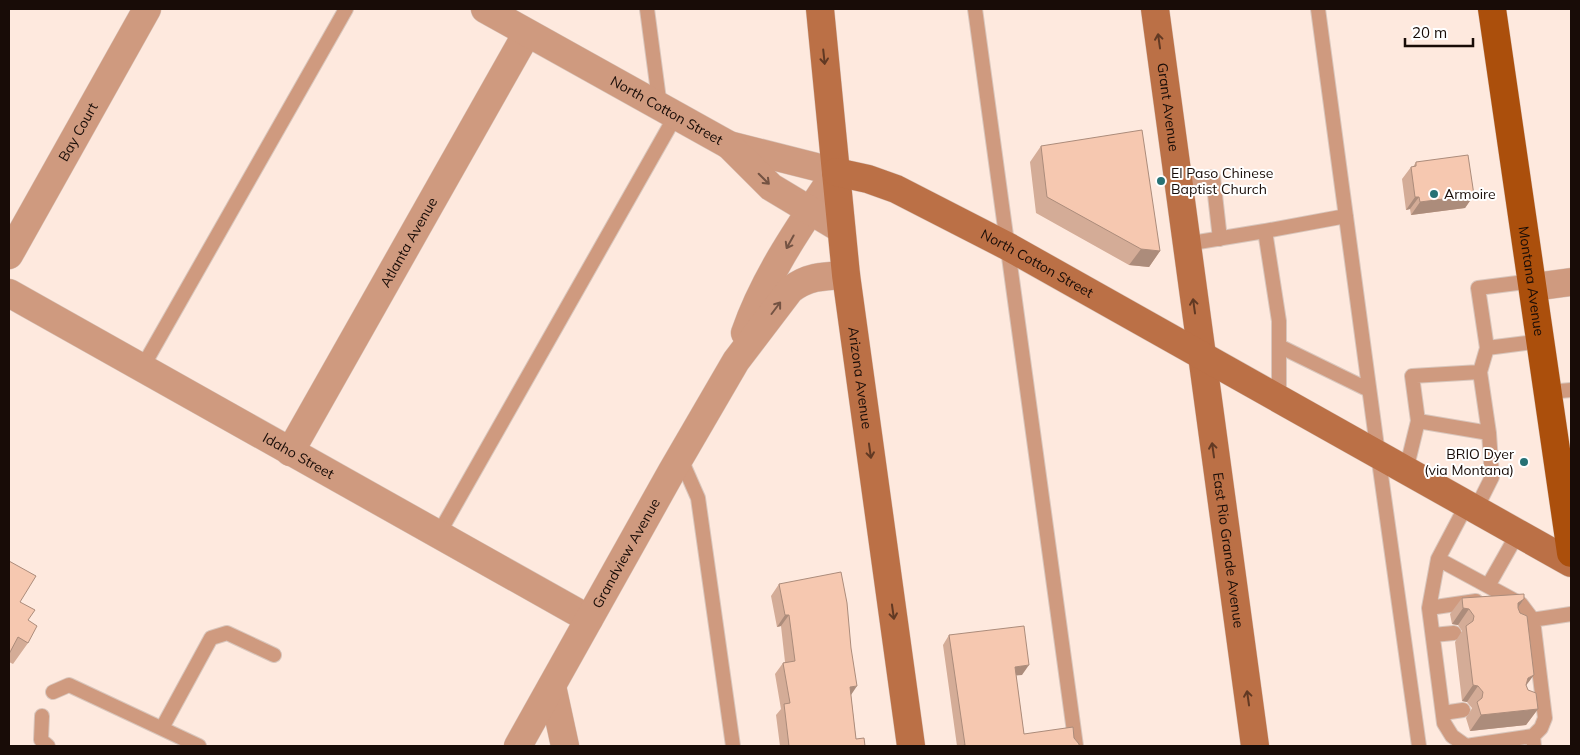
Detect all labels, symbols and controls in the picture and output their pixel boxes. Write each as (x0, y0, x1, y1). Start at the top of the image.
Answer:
scale bar (1405, 15, 1472, 47)
text: 20 m (1412, 23, 1447, 42)
one-way arrow (1154, 33, 1164, 49)
one-way arrow (819, 49, 829, 65)
street label: Grant Avenue (1153, 62, 1183, 153)
street label: North Cotton Street (607, 72, 726, 149)
street label: Bay Court (54, 99, 102, 165)
place label: El Paso Chinese Baptist Church (1171, 164, 1273, 198)
one-way arrow (757, 173, 769, 185)
marker: El Paso Chinese Baptist Church (1155, 175, 1167, 187)
place label: Armoire (1444, 185, 1496, 203)
marker: Armoire (1428, 188, 1440, 200)
street label: Atlanta Avenue (376, 194, 441, 291)
street label: North Cotton Street (978, 225, 1097, 302)
street label: Montana Avenue (1515, 225, 1548, 337)
one-way arrow (785, 234, 794, 249)
one-way arrow (1189, 298, 1199, 314)
one-way arrow (771, 301, 781, 315)
street label: Arizona Avenue (844, 326, 876, 430)
street label: Idaho Street (260, 428, 337, 483)
one-way arrow (866, 443, 876, 459)
one-way arrow (1208, 443, 1218, 459)
place label: BRIO Dyer (via Montana) (1424, 445, 1515, 479)
marker: BRIO Dyer (via Montana) (1518, 456, 1530, 468)
street label: East Rio Grande Avenue (1209, 471, 1248, 629)
street label: Grandview Avenue (588, 495, 664, 611)
one-way arrow (888, 604, 898, 620)
one-way arrow (1243, 690, 1253, 706)

